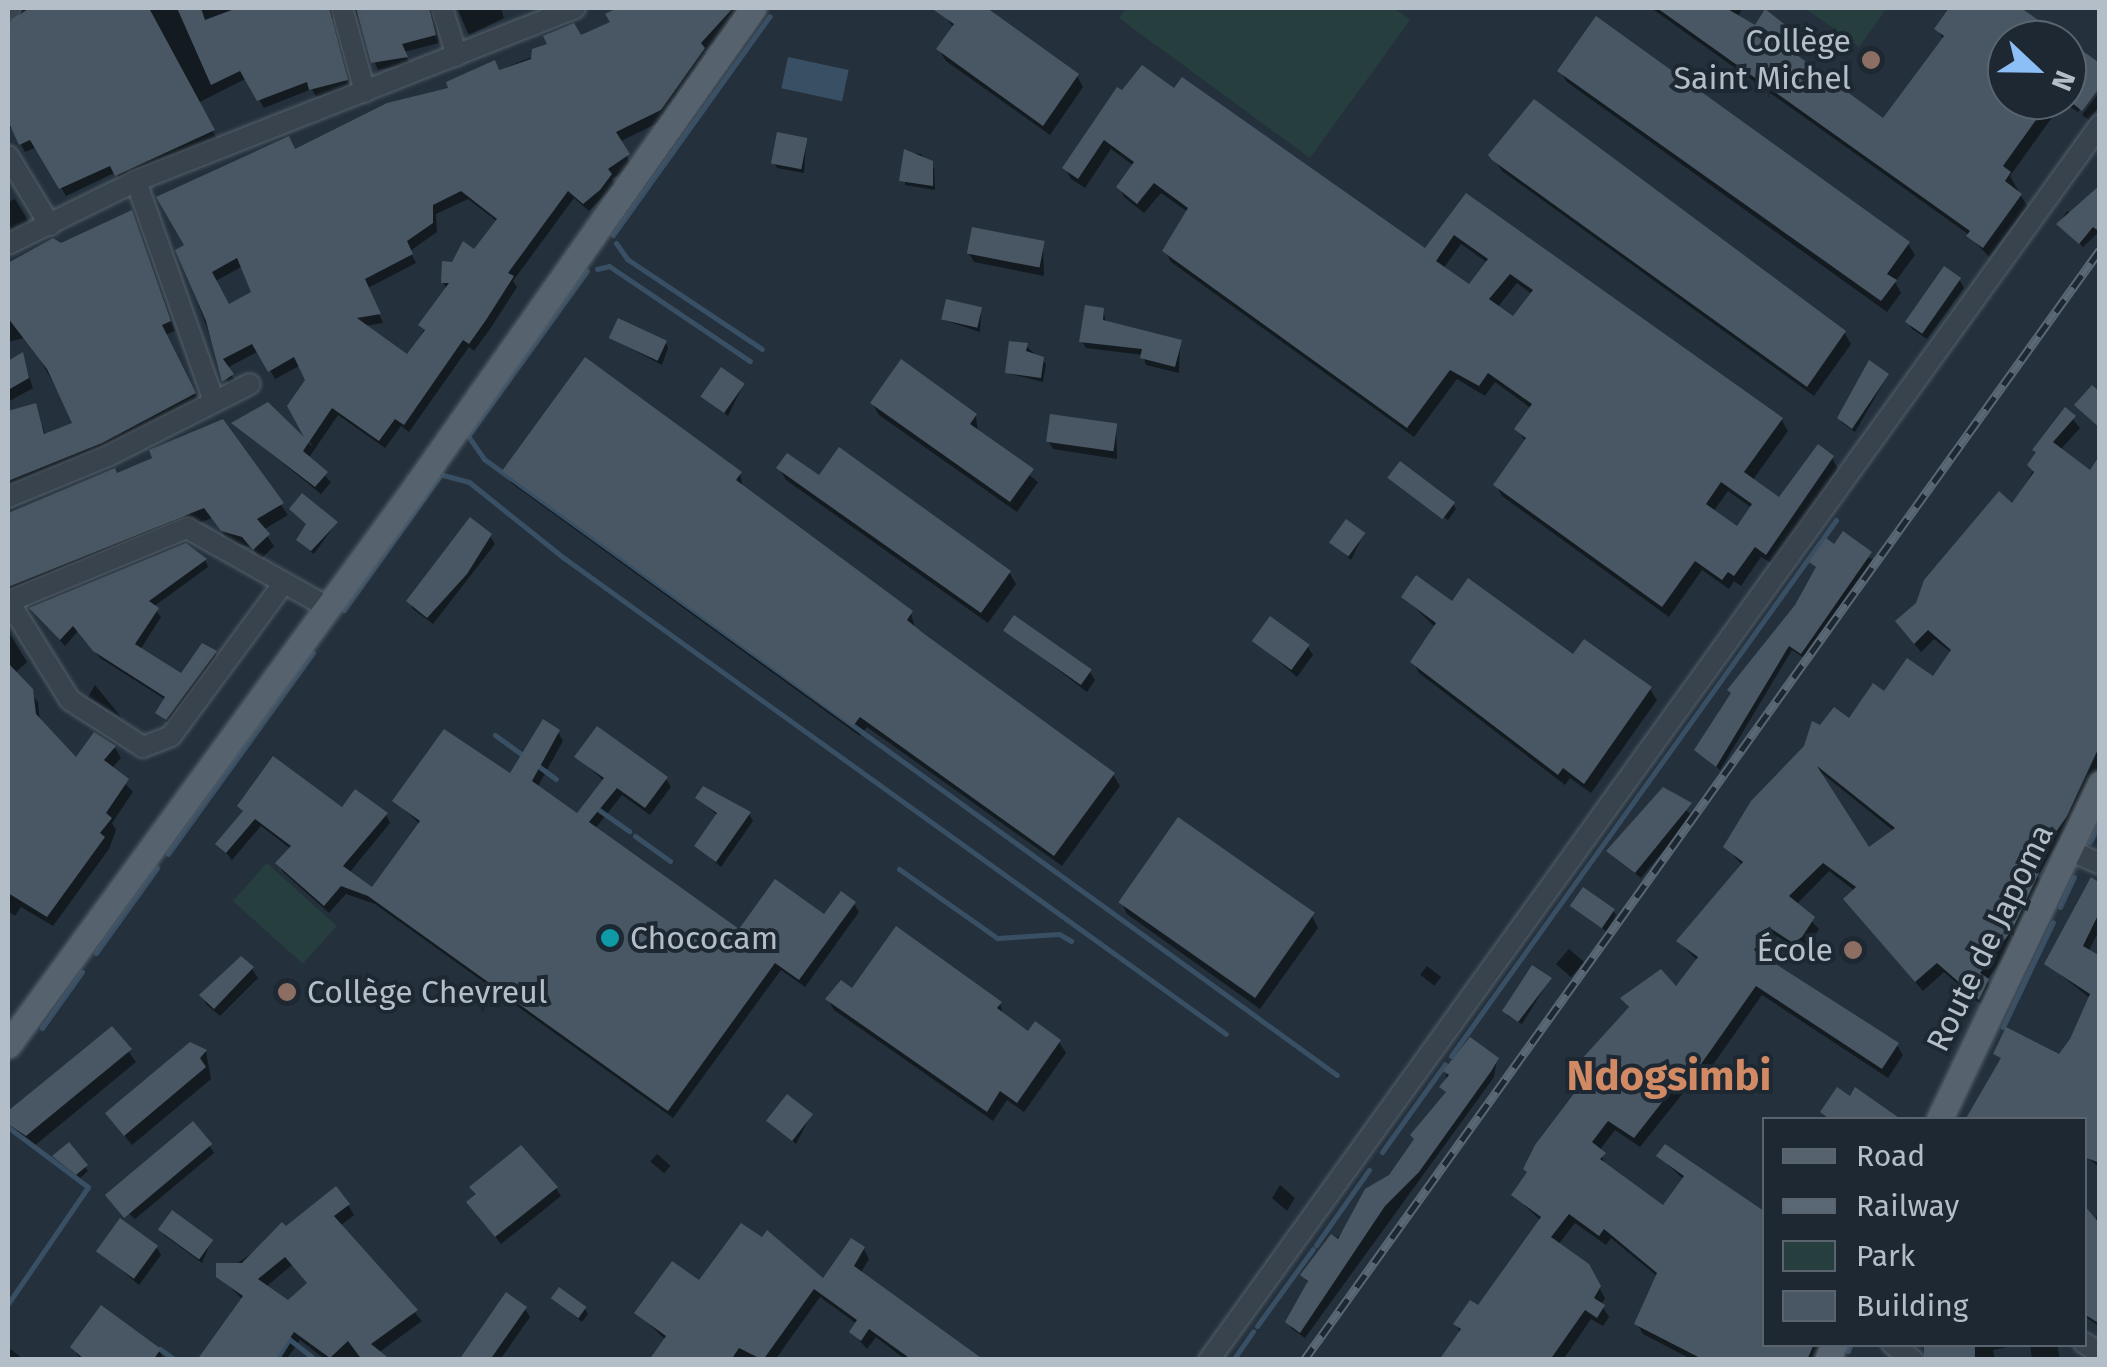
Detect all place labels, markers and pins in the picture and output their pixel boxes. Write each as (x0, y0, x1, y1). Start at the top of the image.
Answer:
place label: Collège Saint Michel (1674, 23, 1851, 98)
marker: Collège Saint Michel (1860, 49, 1882, 71)
place label: Chococam (630, 919, 778, 957)
marker: Chococam (599, 927, 621, 949)
place label: École (1757, 931, 1833, 969)
marker: École (1842, 939, 1864, 961)
place label: Collège Chevreul (307, 973, 547, 1011)
marker: Collège Chevreul (276, 981, 298, 1003)

